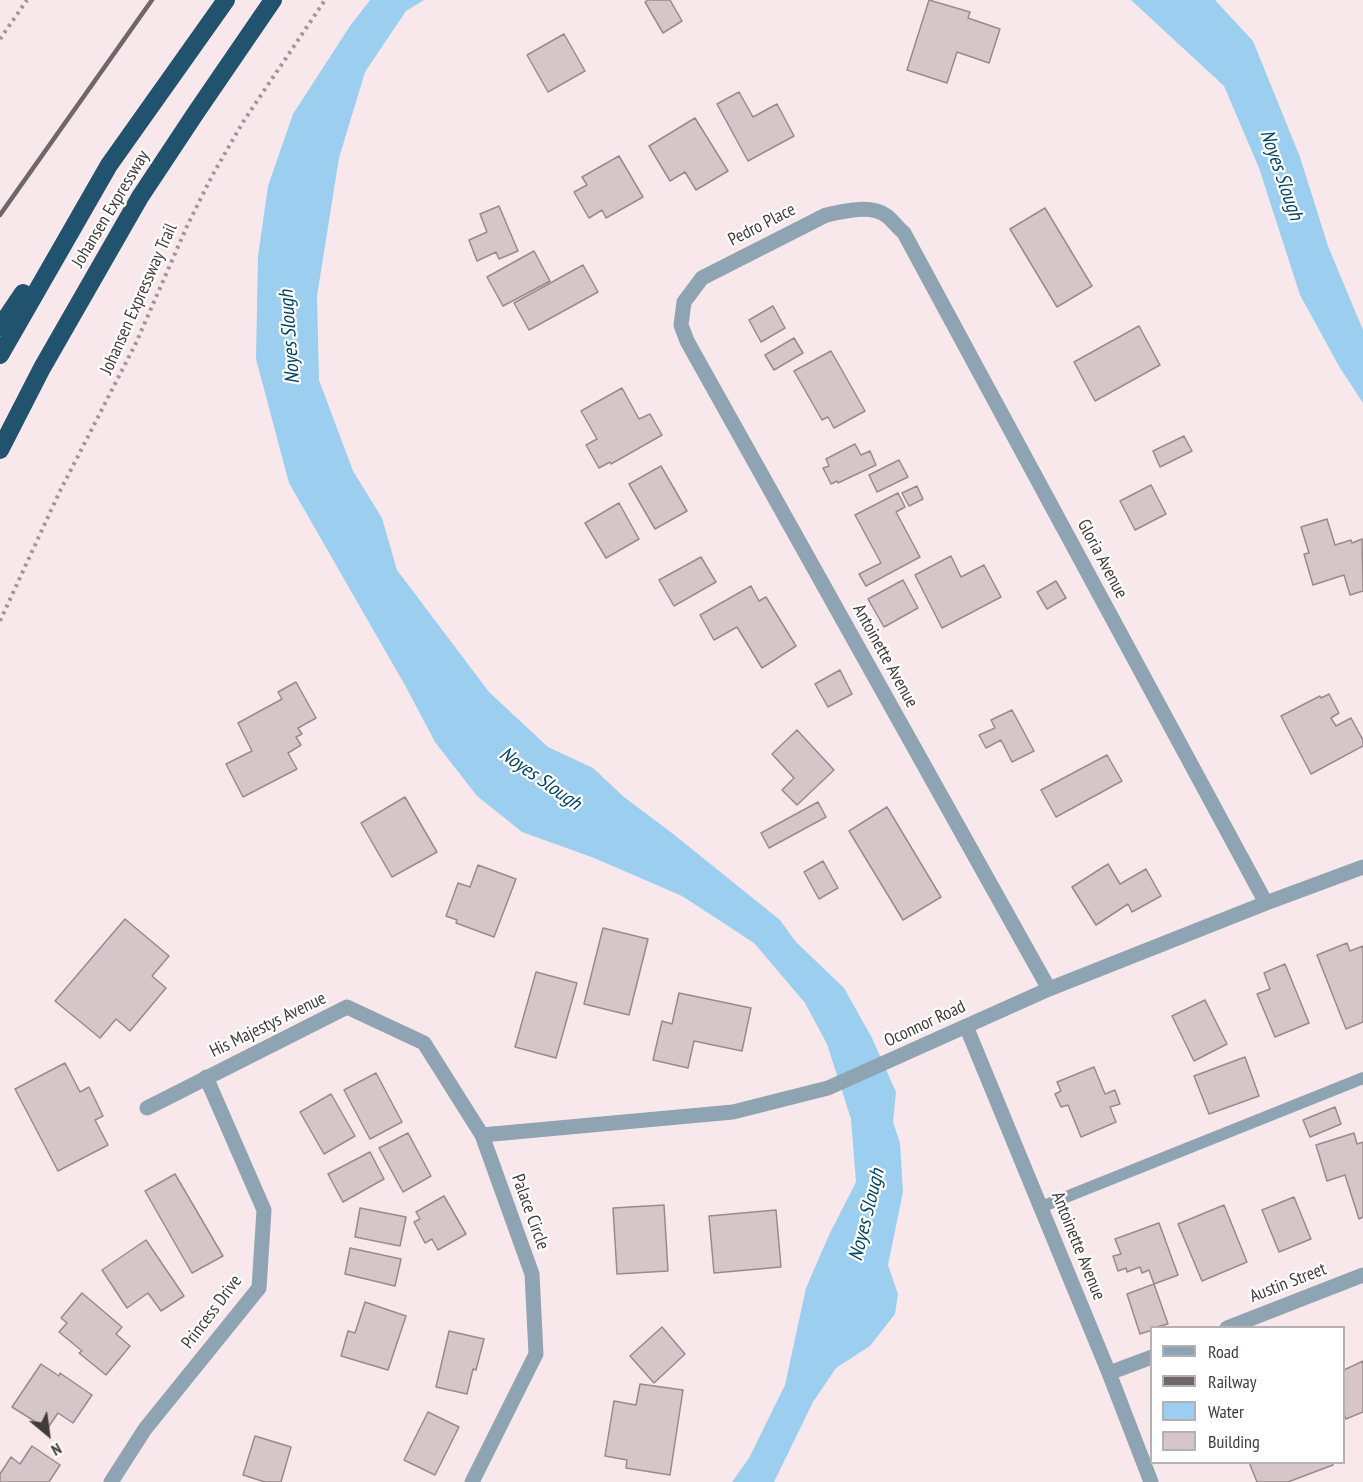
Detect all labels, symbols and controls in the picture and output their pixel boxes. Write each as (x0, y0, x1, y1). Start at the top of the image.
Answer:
water label: Noyes Slough (1254, 127, 1308, 223)
street label: Johansen Expressway (68, 147, 154, 271)
street label: Pedro Place (725, 199, 799, 251)
street label: Johansen Expressway Trail (96, 220, 182, 378)
water label: Noyes Slough (275, 289, 305, 385)
street label: Gloria Avenue (1072, 516, 1132, 602)
street label: Antoinette Avenue (848, 601, 922, 711)
water label: Noyes Slough (495, 742, 585, 816)
street label: His Majestys Avenue (206, 988, 330, 1062)
street label: Oconnor Road (881, 996, 969, 1052)
water label: Noyes Slough (844, 1167, 890, 1263)
street label: Palace Circle (506, 1171, 554, 1253)
street label: Antoinette Avenue (1046, 1189, 1110, 1303)
street label: Austin Street (1247, 1259, 1329, 1307)
street label: Princess Drive (177, 1271, 247, 1353)
legend (1150, 1326, 1345, 1464)
text: Road (1208, 1340, 1239, 1363)
text: Railway (1208, 1370, 1257, 1393)
text: Water (1208, 1400, 1244, 1423)
north arrow (18, 1404, 78, 1464)
text: Building (1208, 1430, 1260, 1453)
text: N (48, 1439, 65, 1461)

